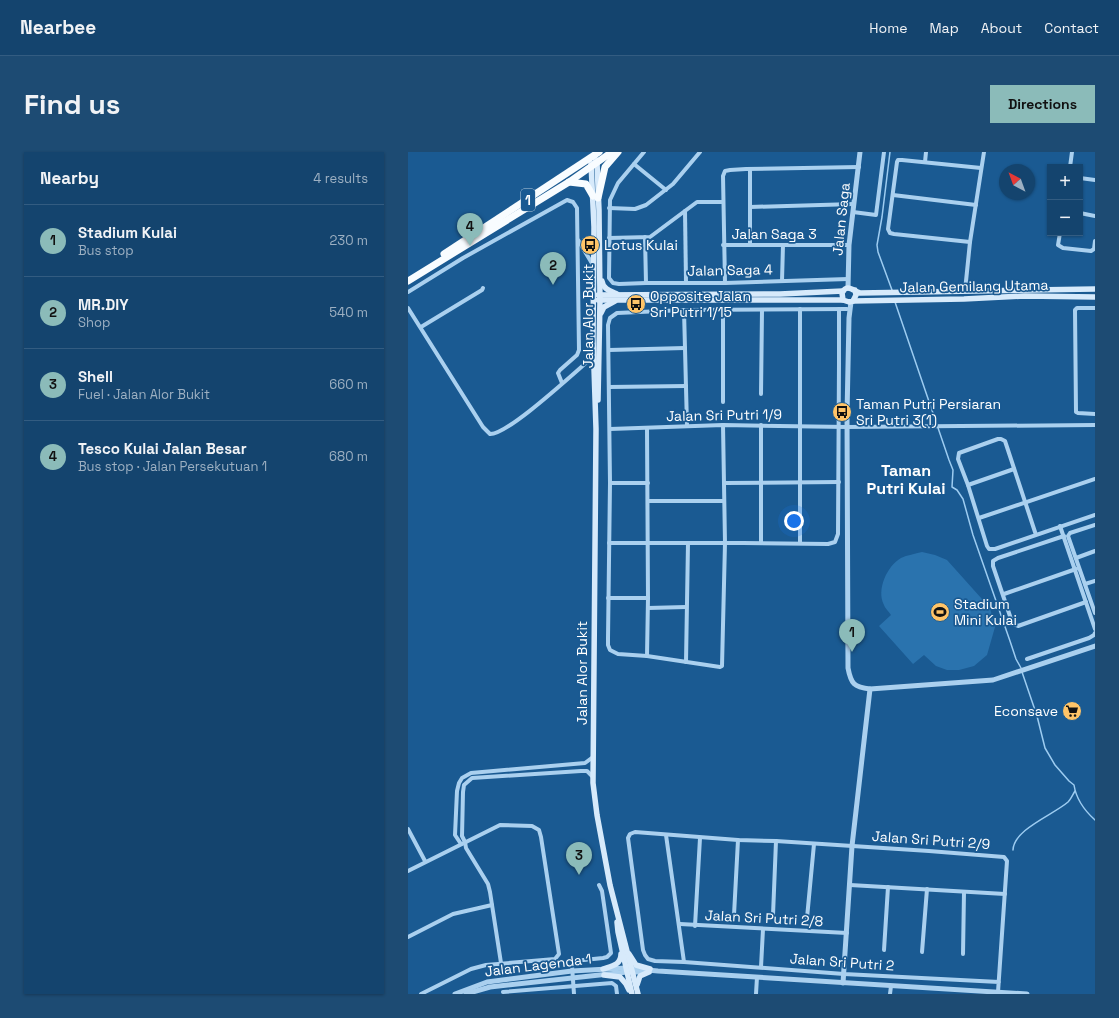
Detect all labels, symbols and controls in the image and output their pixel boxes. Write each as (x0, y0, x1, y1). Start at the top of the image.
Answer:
text: Nearbee (20, 15, 96, 40)
text: Home (869, 19, 907, 37)
text: Map (929, 19, 959, 37)
text: About (981, 19, 1022, 37)
text: Contact (1044, 19, 1099, 37)
button: Directions (990, 85, 1095, 123)
text: Find us (24, 86, 121, 122)
north arrow (999, 164, 1035, 200)
map controls (1047, 164, 1083, 236)
button: + (1047, 164, 1083, 200)
text: Nearby (40, 167, 99, 189)
text: 4 results (313, 170, 368, 187)
street label: Jalan Saga (828, 182, 854, 256)
road number: 1 (521, 189, 535, 211)
button: − (1047, 200, 1083, 236)
pin: 4 (457, 213, 483, 246)
text: Stadium Kulai (78, 223, 177, 242)
street label: Jalan Saga 3 (731, 225, 817, 243)
text: 1 (50, 232, 56, 249)
text: 230 m (330, 232, 368, 249)
bus stop icon: Lotus Kulai (579, 234, 601, 256)
place label: Lotus Kulai (604, 236, 678, 254)
text: Bus stop (78, 242, 134, 259)
pin: 2 (540, 252, 566, 285)
street label: Jalan Saga 4 (687, 260, 773, 280)
street label: Jalan Alor Bukit (579, 264, 597, 368)
street label: Jalan Gemilang Utama (899, 276, 1049, 296)
place label: Opposite Jalan Sri Putri 1/15 (650, 287, 751, 321)
bus stop icon: Opposite Jalan Sri Putri 1/15 (625, 293, 647, 315)
text: MR.DIY (78, 295, 129, 314)
text: 2 (49, 304, 57, 321)
text: 540 m (329, 304, 368, 321)
text: Shop (78, 314, 110, 331)
text: Shell (78, 367, 113, 386)
text: 3 (49, 376, 57, 393)
text: 660 m (329, 376, 368, 393)
text: Fuel · Jalan Alor Bukit (78, 386, 210, 403)
place label: Taman Putri Persiaran Sri Putri 3(1) (856, 395, 1001, 429)
bus stop icon: Taman Putri Persiaran Sri Putri 3(1) (831, 401, 853, 423)
street label: Jalan Sri Putri 1/9 (666, 405, 782, 425)
text: Tesco Kulai Jalan Besar (78, 439, 247, 458)
text: 4 (49, 448, 57, 465)
text: 680 m (329, 448, 368, 465)
text: Bus stop · Jalan Persekutuan 1 (78, 458, 267, 475)
district label: Taman Putri Kulai (867, 460, 945, 499)
your location (784, 511, 804, 531)
place label: Stadium Mini Kulai (954, 595, 1017, 629)
sports icon: Stadium Mini Kulai (929, 601, 951, 623)
pin: 1 (839, 619, 865, 652)
street label: Jalan Alor Bukit (573, 621, 591, 725)
supermarket icon: Econsave (1061, 700, 1083, 722)
place label: Econsave (994, 702, 1058, 720)
street label: Jalan Sri Putri 2/9 (871, 827, 991, 853)
pin: 3 (566, 842, 592, 875)
street label: Jalan Sri Putri 2/8 (704, 906, 824, 930)
street label: Jalan Sri Putri 2 (789, 949, 895, 975)
street label: Jalan Lagenda 1 (484, 950, 592, 980)

